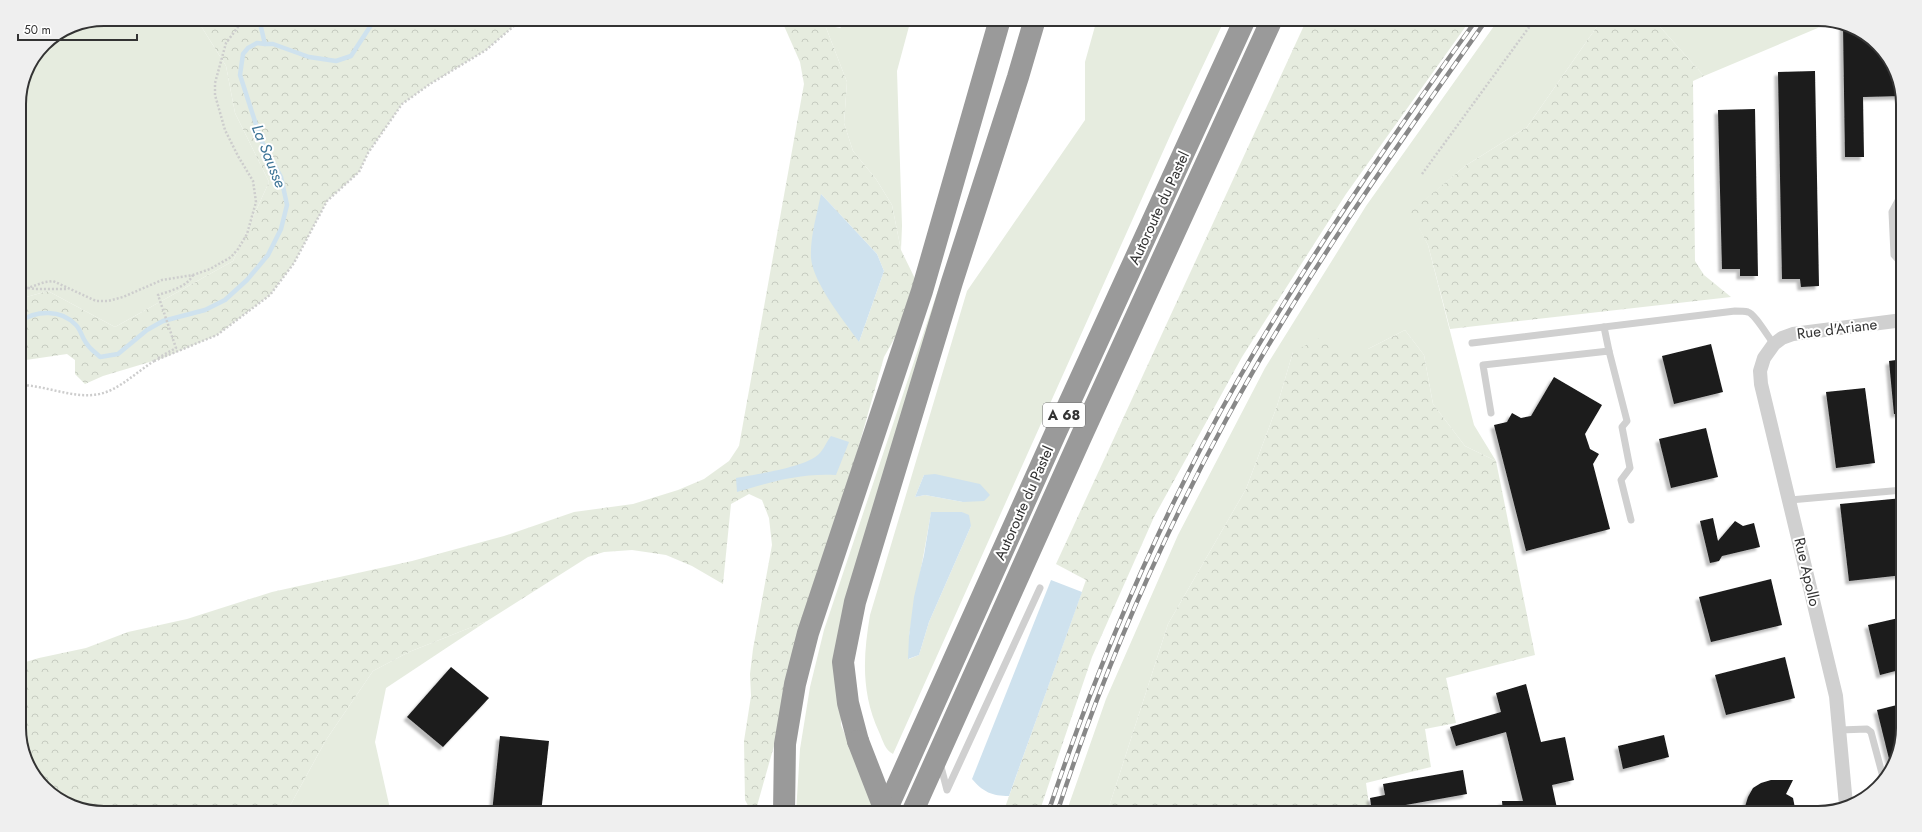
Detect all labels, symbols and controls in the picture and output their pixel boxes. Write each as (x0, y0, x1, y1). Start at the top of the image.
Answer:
scale bar (18, 16, 137, 42)
text: 50 m (24, 21, 51, 39)
water label: La Sausse (246, 121, 292, 191)
street label: Autoroute du Pastel (1123, 148, 1195, 268)
street label: Rue d'Ariane (1796, 313, 1879, 345)
road number: A 68 (1043, 403, 1085, 427)
street label: Autoroute du Pastel (989, 442, 1059, 564)
street label: Rue Apollo (1788, 535, 1826, 609)

